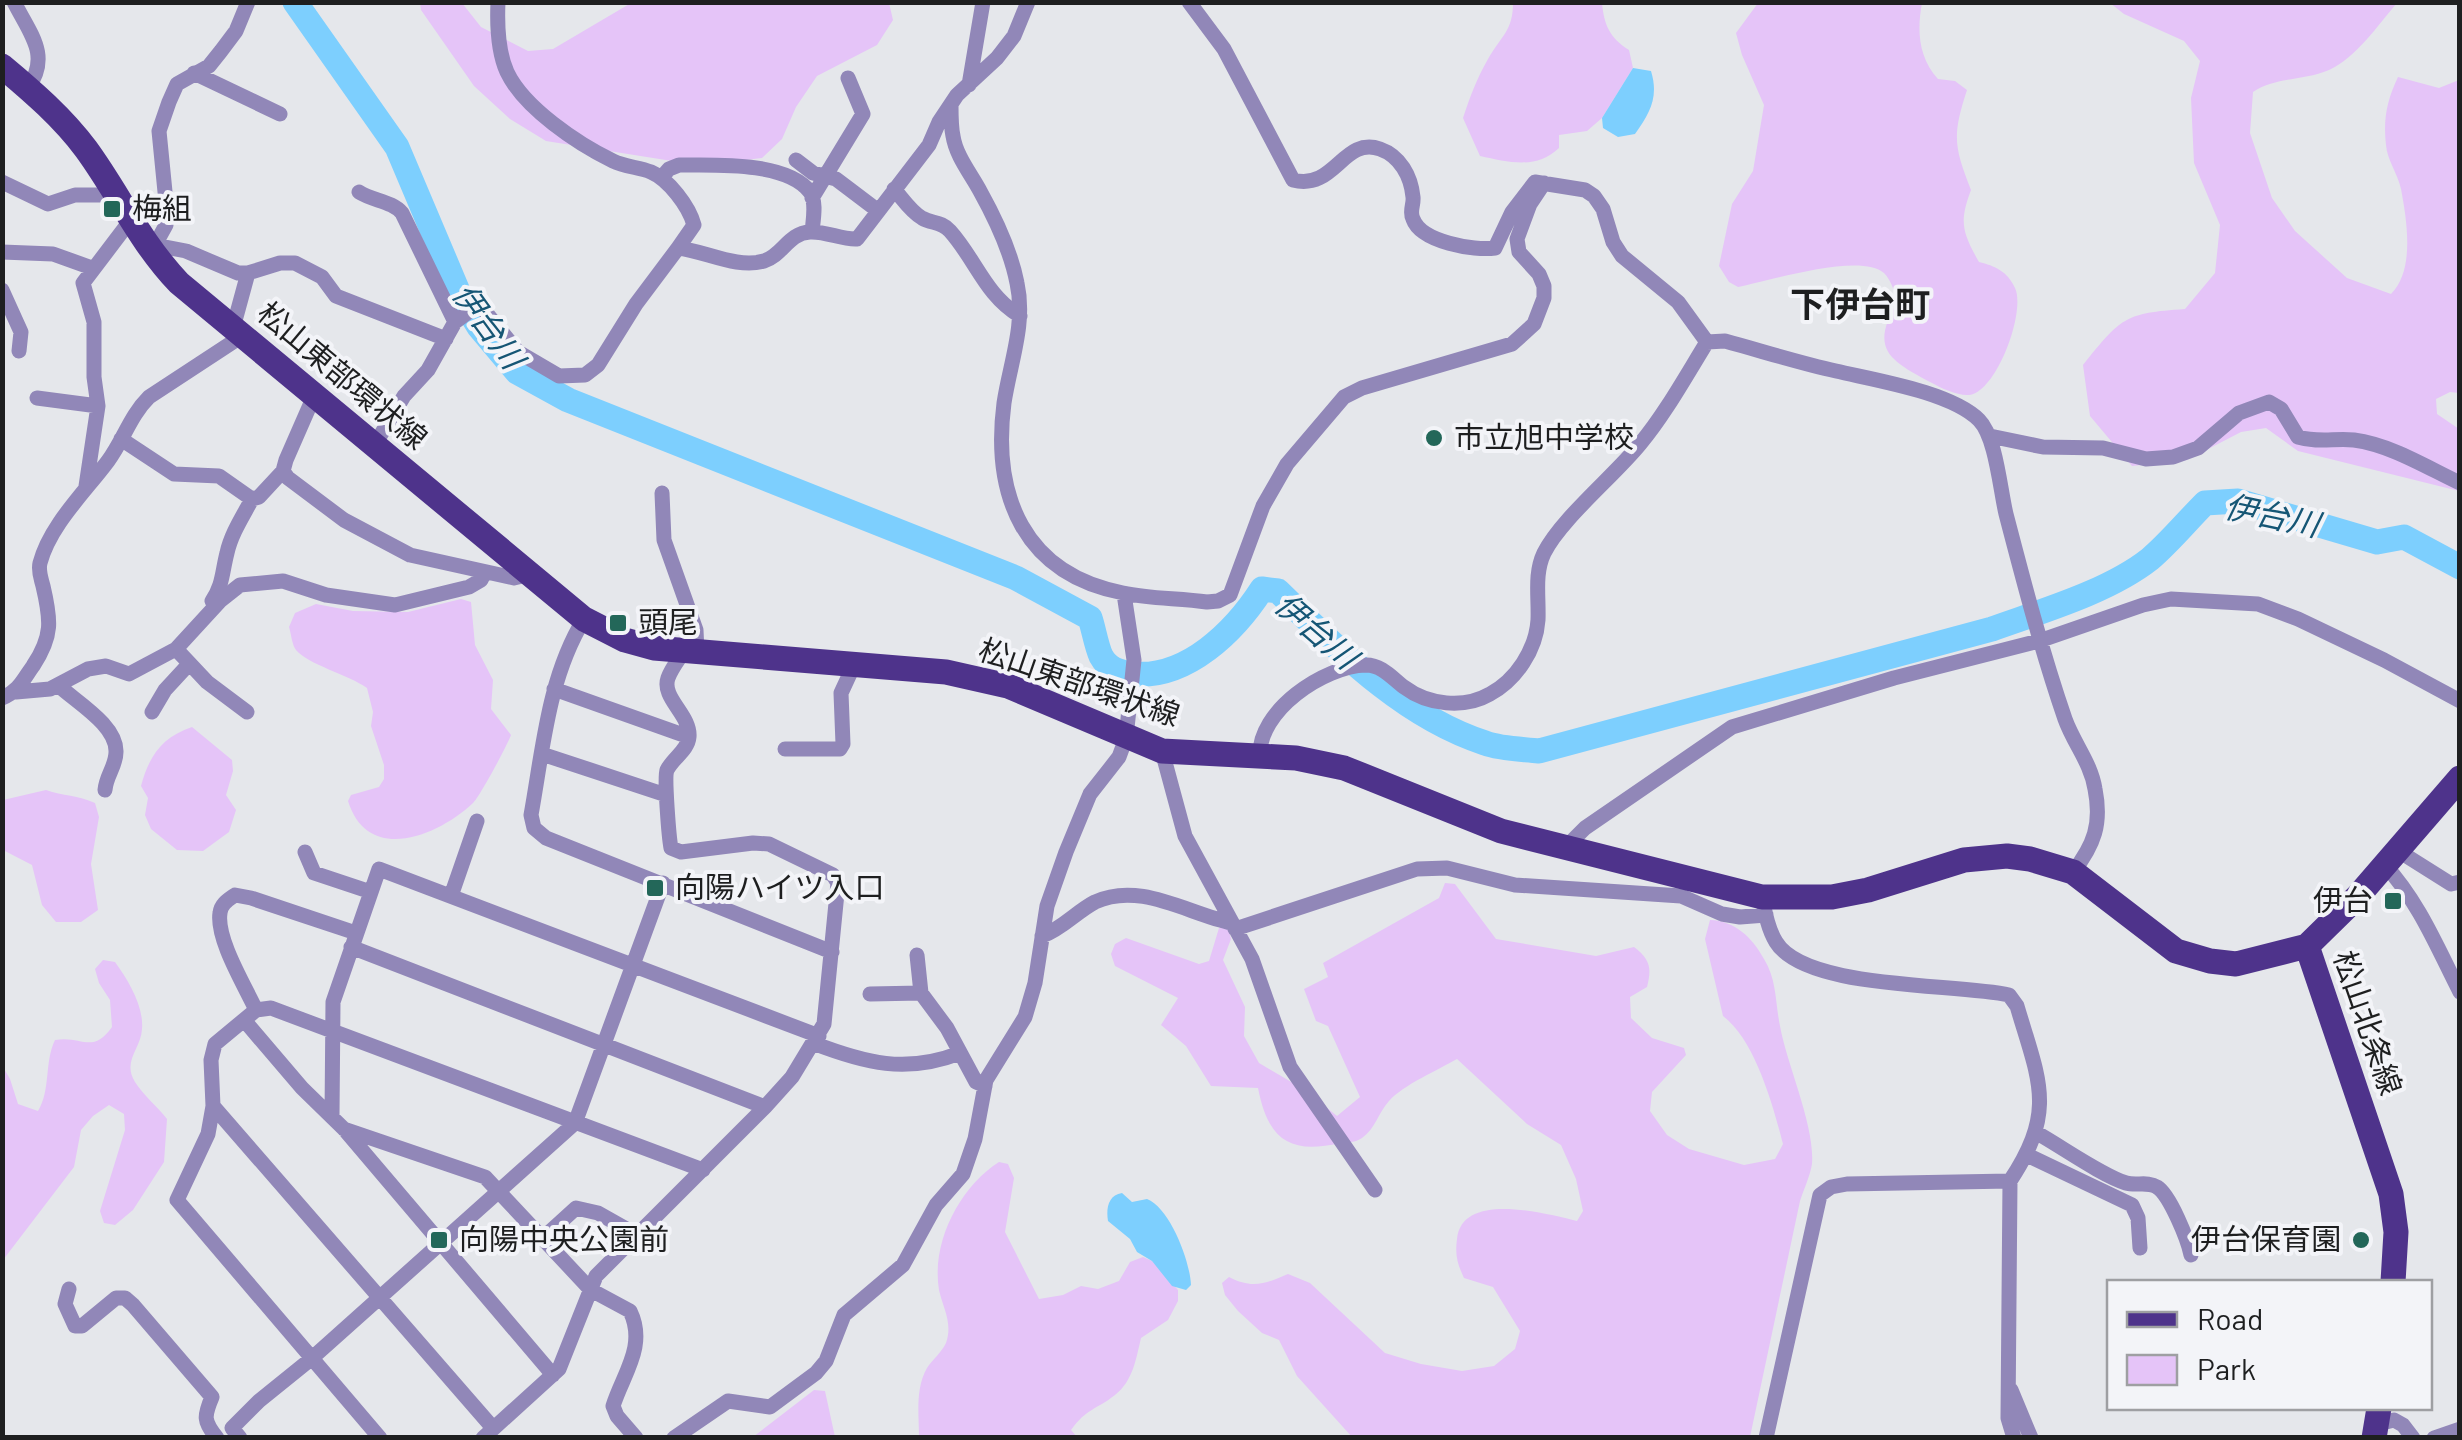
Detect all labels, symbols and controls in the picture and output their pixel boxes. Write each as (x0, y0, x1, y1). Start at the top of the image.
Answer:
place label: 梅組 (132, 189, 192, 225)
marker: 梅組 (101, 198, 123, 220)
water label: 伊台川 (446, 275, 535, 377)
district label: 下伊台町 (1790, 282, 1930, 324)
street label: 松山東部環状線 (251, 293, 435, 456)
place label: 市立旭中学校 (1454, 418, 1634, 454)
marker: 市立旭中学校 (1423, 427, 1445, 449)
water label: 伊台川 (2222, 485, 2326, 543)
water label: 伊台川 (1269, 584, 1368, 677)
place label: 頭尾 (638, 603, 698, 639)
marker: 頭尾 (607, 612, 629, 634)
street label: 松山東部環状線 (975, 630, 1185, 732)
place label: 向陽ハイツ入口 (675, 868, 884, 904)
marker: 向陽ハイツ入口 (644, 877, 666, 899)
place label: 伊台 (2313, 881, 2373, 917)
marker: 伊台 (2382, 890, 2404, 912)
street label: 松山北条線 (2327, 946, 2410, 1099)
place label: 向陽中央公園前 (459, 1220, 669, 1256)
place label: 伊台保育園 (2191, 1220, 2341, 1256)
marker: 向陽中央公園前 (428, 1229, 450, 1251)
marker: 伊台保育園 (2350, 1229, 2372, 1251)
legend (2107, 1280, 2432, 1410)
text: Road (2197, 1300, 2263, 1336)
text: Park (2197, 1350, 2256, 1386)

